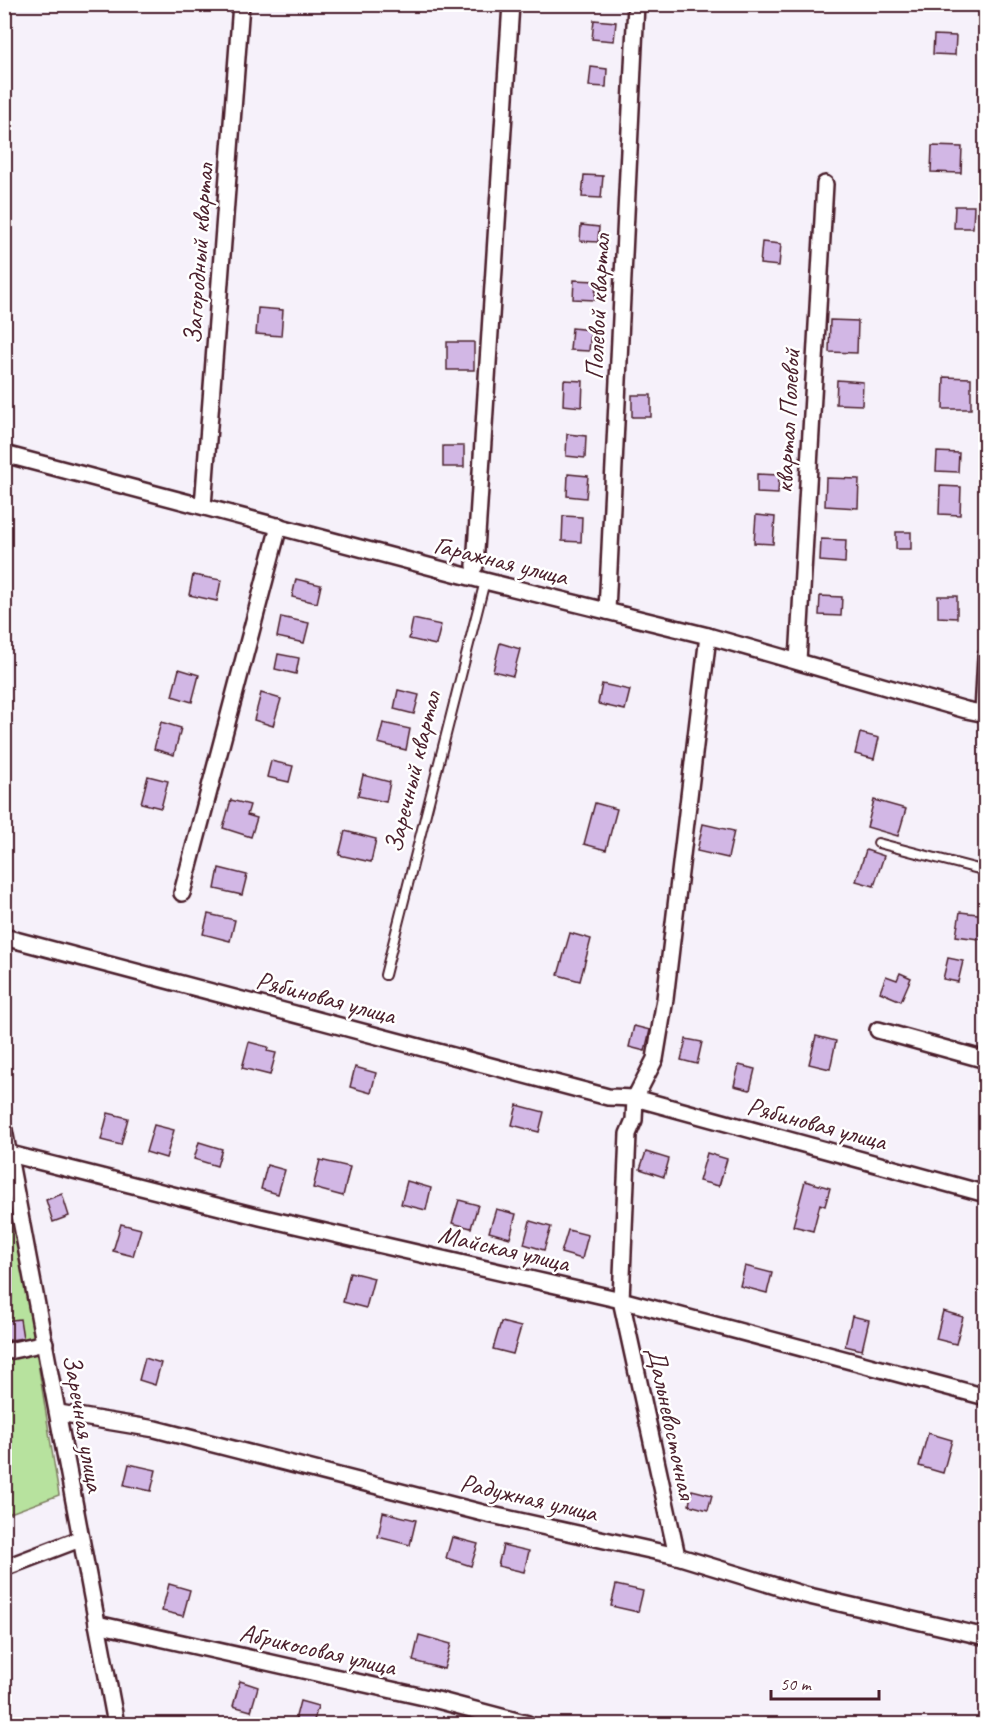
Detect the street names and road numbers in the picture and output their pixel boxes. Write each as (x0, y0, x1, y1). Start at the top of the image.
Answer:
street label: Загородный квартал (176, 160, 221, 345)
street label: Полевой квартал (577, 231, 618, 381)
street label: квартал Полевой (767, 346, 808, 494)
street label: Гаражная улица (430, 528, 573, 593)
street label: Заречный квартал (377, 686, 449, 856)
street label: Рябиновая улица (253, 963, 401, 1032)
street label: Рябиновая улица (744, 1089, 892, 1158)
street label: Майская улица (435, 1217, 574, 1280)
street label: Дальневосточная (639, 1344, 704, 1504)
street label: Заречная улица (55, 1352, 112, 1496)
street label: Радужная улица (457, 1466, 602, 1530)
street label: Абрикосовая улица (237, 1616, 401, 1684)

